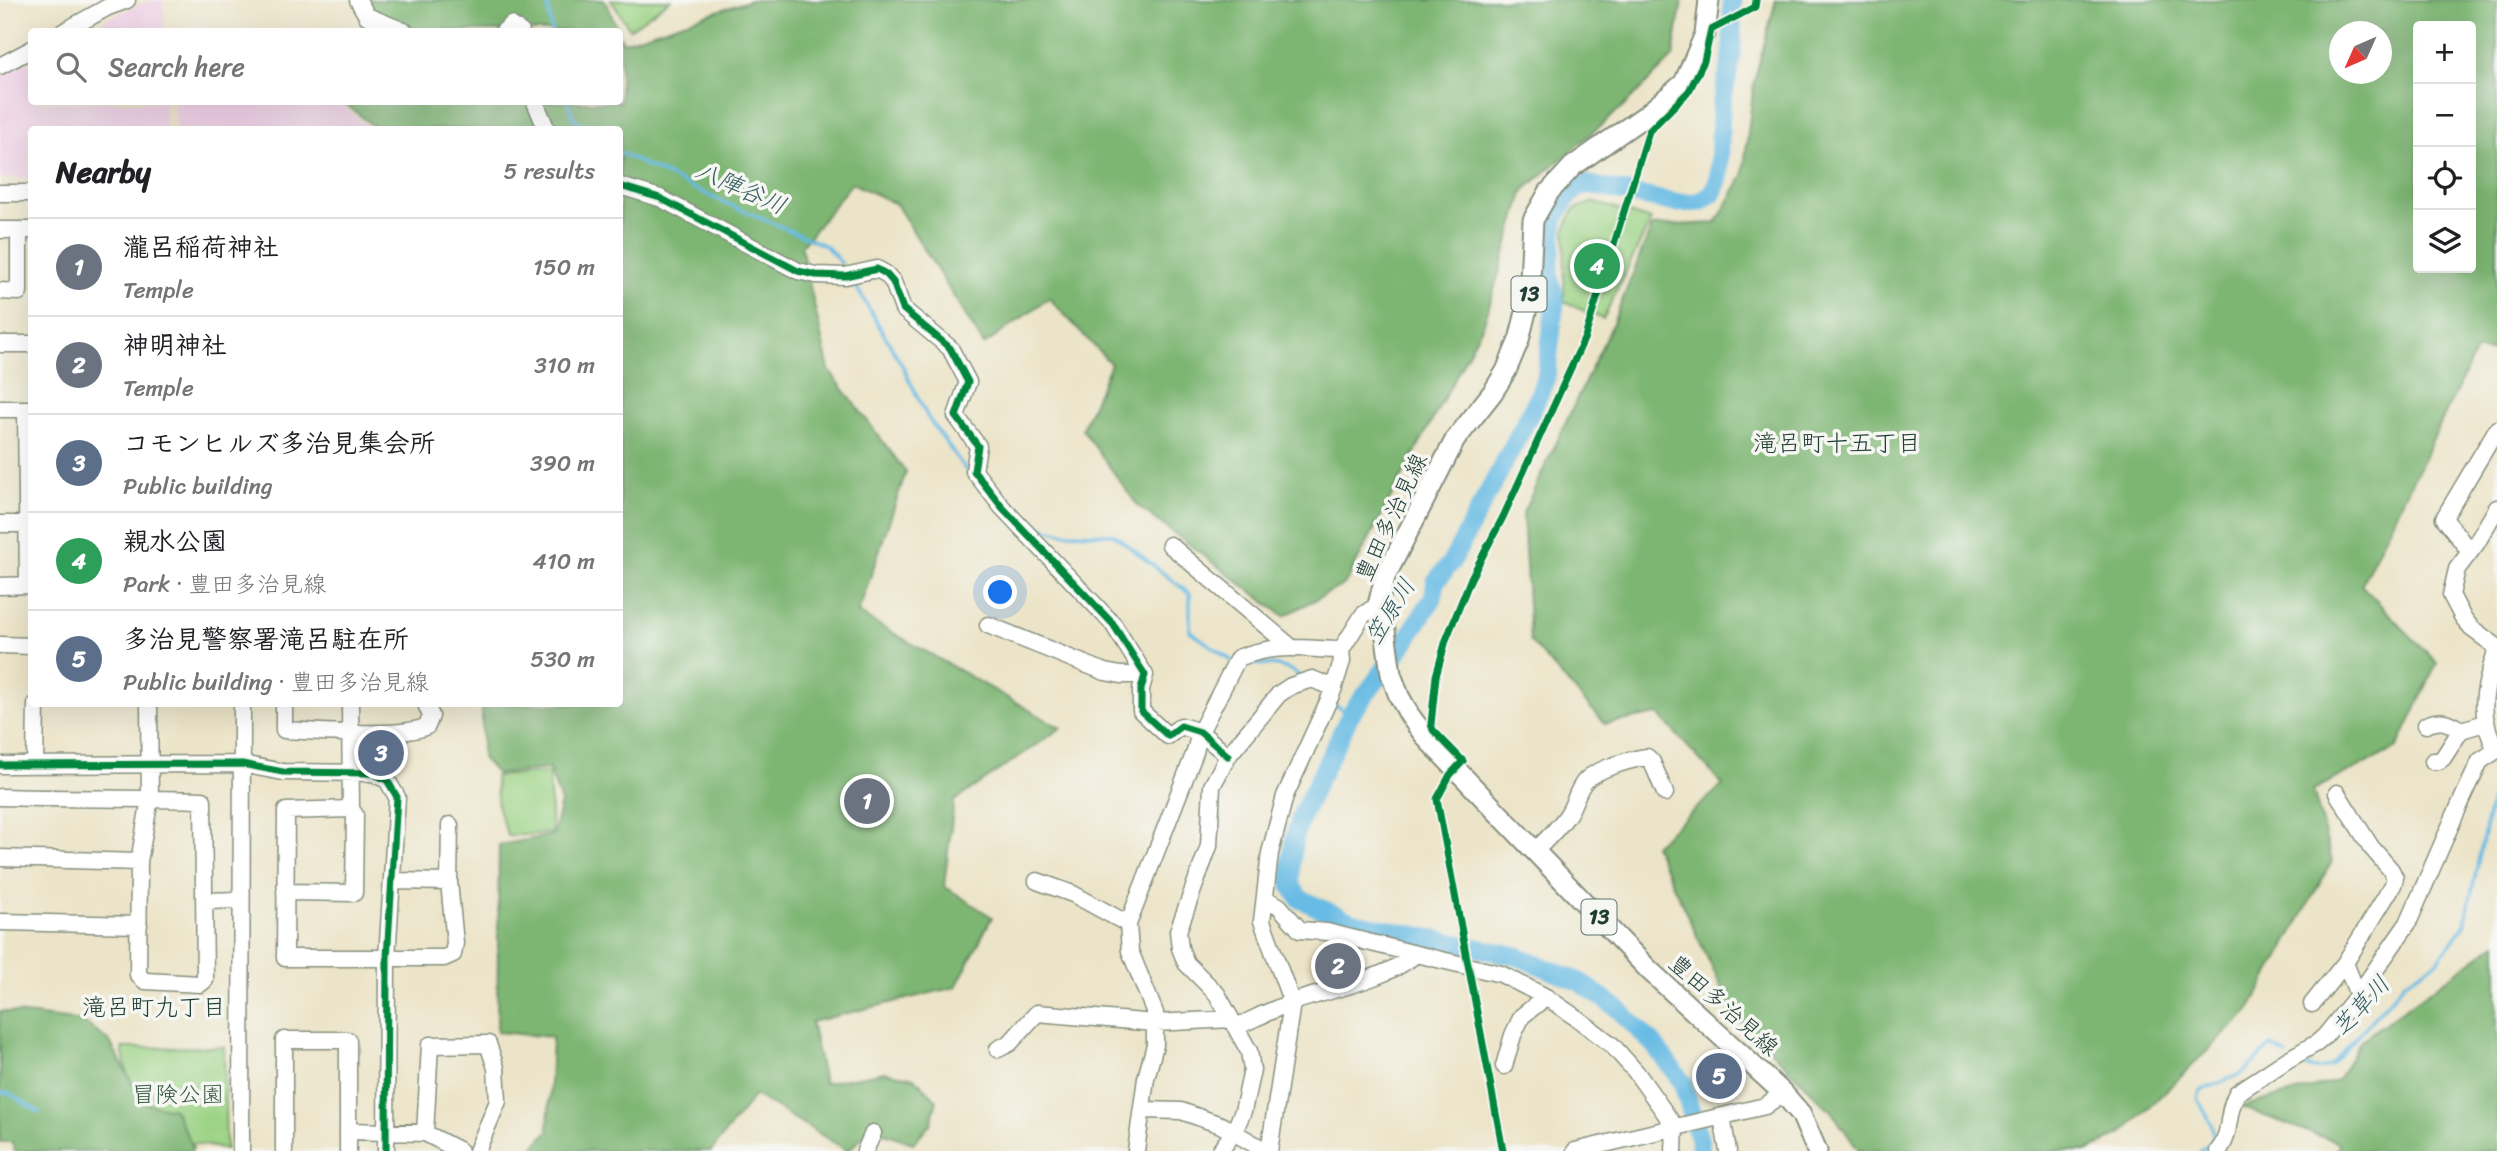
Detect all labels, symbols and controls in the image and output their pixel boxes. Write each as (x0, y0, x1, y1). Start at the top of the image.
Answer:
north arrow (2329, 21, 2392, 84)
map controls (2413, 21, 2476, 273)
button: + (2413, 21, 2476, 84)
search box (28, 28, 623, 105)
text: Search here (108, 44, 245, 90)
icon: search (52, 48, 90, 86)
button: − (2413, 84, 2476, 147)
text: Nearby (56, 145, 151, 199)
button: locate (2413, 147, 2476, 210)
water label: 八陣谷川 (689, 149, 793, 227)
text: 5 results (504, 151, 595, 192)
button: layers (2413, 210, 2476, 273)
text: 瀧呂稲荷神社 (123, 224, 279, 270)
pin: 4 (1574, 240, 1620, 292)
text: 1 (74, 247, 84, 288)
text: 150 m (533, 247, 595, 288)
text: Temple (123, 270, 194, 311)
road number: 13 (1512, 276, 1546, 312)
text: 神明神社 (123, 322, 227, 368)
text: 2 (72, 345, 86, 386)
text: 310 m (534, 345, 595, 386)
text: Temple (123, 368, 194, 409)
text: コモンヒルズ多治見集会所 (123, 420, 436, 466)
district label: 滝呂町十五丁目 (1753, 422, 1921, 464)
text: 3 (73, 443, 85, 484)
text: 390 m (530, 443, 595, 484)
street label: 豊田多治見線 (1344, 446, 1439, 588)
text: Public building (123, 466, 273, 507)
text: 親水公園 (123, 518, 227, 564)
text: 4 (72, 541, 86, 582)
text: 410 m (533, 541, 595, 582)
text: Park · 豊田多治見線 (123, 564, 326, 605)
water label: 笠原川 (1353, 569, 1427, 653)
your location (983, 575, 1017, 609)
text: 多治見警察署滝呂駐在所 (123, 616, 409, 662)
text: 5 (72, 639, 86, 680)
text: 530 m (530, 639, 595, 680)
text: Public building · 豊田多治見線 (123, 662, 429, 703)
pin: 3 (358, 727, 404, 779)
pin: 1 (844, 775, 890, 827)
road number: 13 (1582, 900, 1616, 934)
pin: 2 (1315, 940, 1361, 992)
street label: 豊田多治見線 (1659, 944, 1789, 1067)
water label: 芝草川 (2321, 965, 2401, 1047)
district label: 滝呂町九丁目 (82, 986, 226, 1028)
pin: 5 (1696, 1050, 1742, 1102)
park label: 冒険公園 (132, 1074, 224, 1115)

